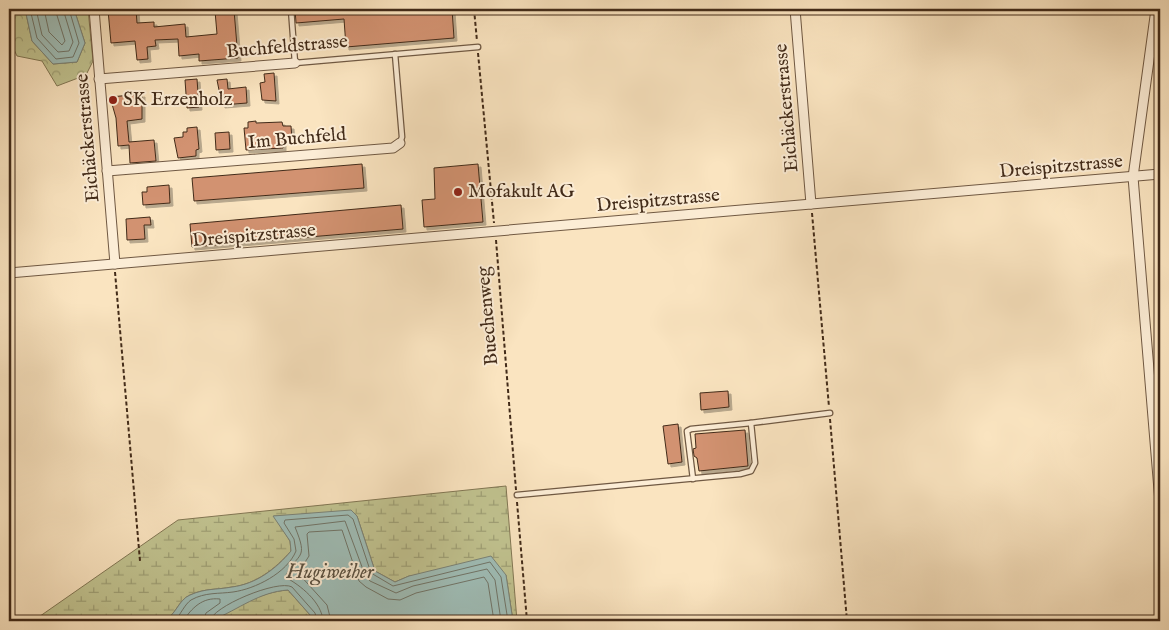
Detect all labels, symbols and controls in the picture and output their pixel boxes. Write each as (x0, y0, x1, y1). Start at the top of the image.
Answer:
street label: Buchfeldstrasse (225, 30, 349, 64)
street label: Eichäckerstrasse (769, 42, 805, 173)
street label: Eichäckerstrasse (70, 72, 106, 203)
place label: SK Erzenholz (123, 88, 233, 112)
marker: SK Erzenholz (107, 94, 119, 106)
street label: Im Buchfeld (247, 123, 348, 155)
street label: Dreispitzstrasse (998, 150, 1124, 184)
place label: Mofakult AG (468, 180, 575, 204)
street label: Dreispitzstrasse (595, 184, 721, 218)
marker: Mofakult AG (452, 186, 464, 198)
street label: Dreispitzstrasse (191, 219, 317, 253)
street label: Buechenweg (472, 265, 504, 367)
water label: Hugiweiher (285, 560, 375, 586)

